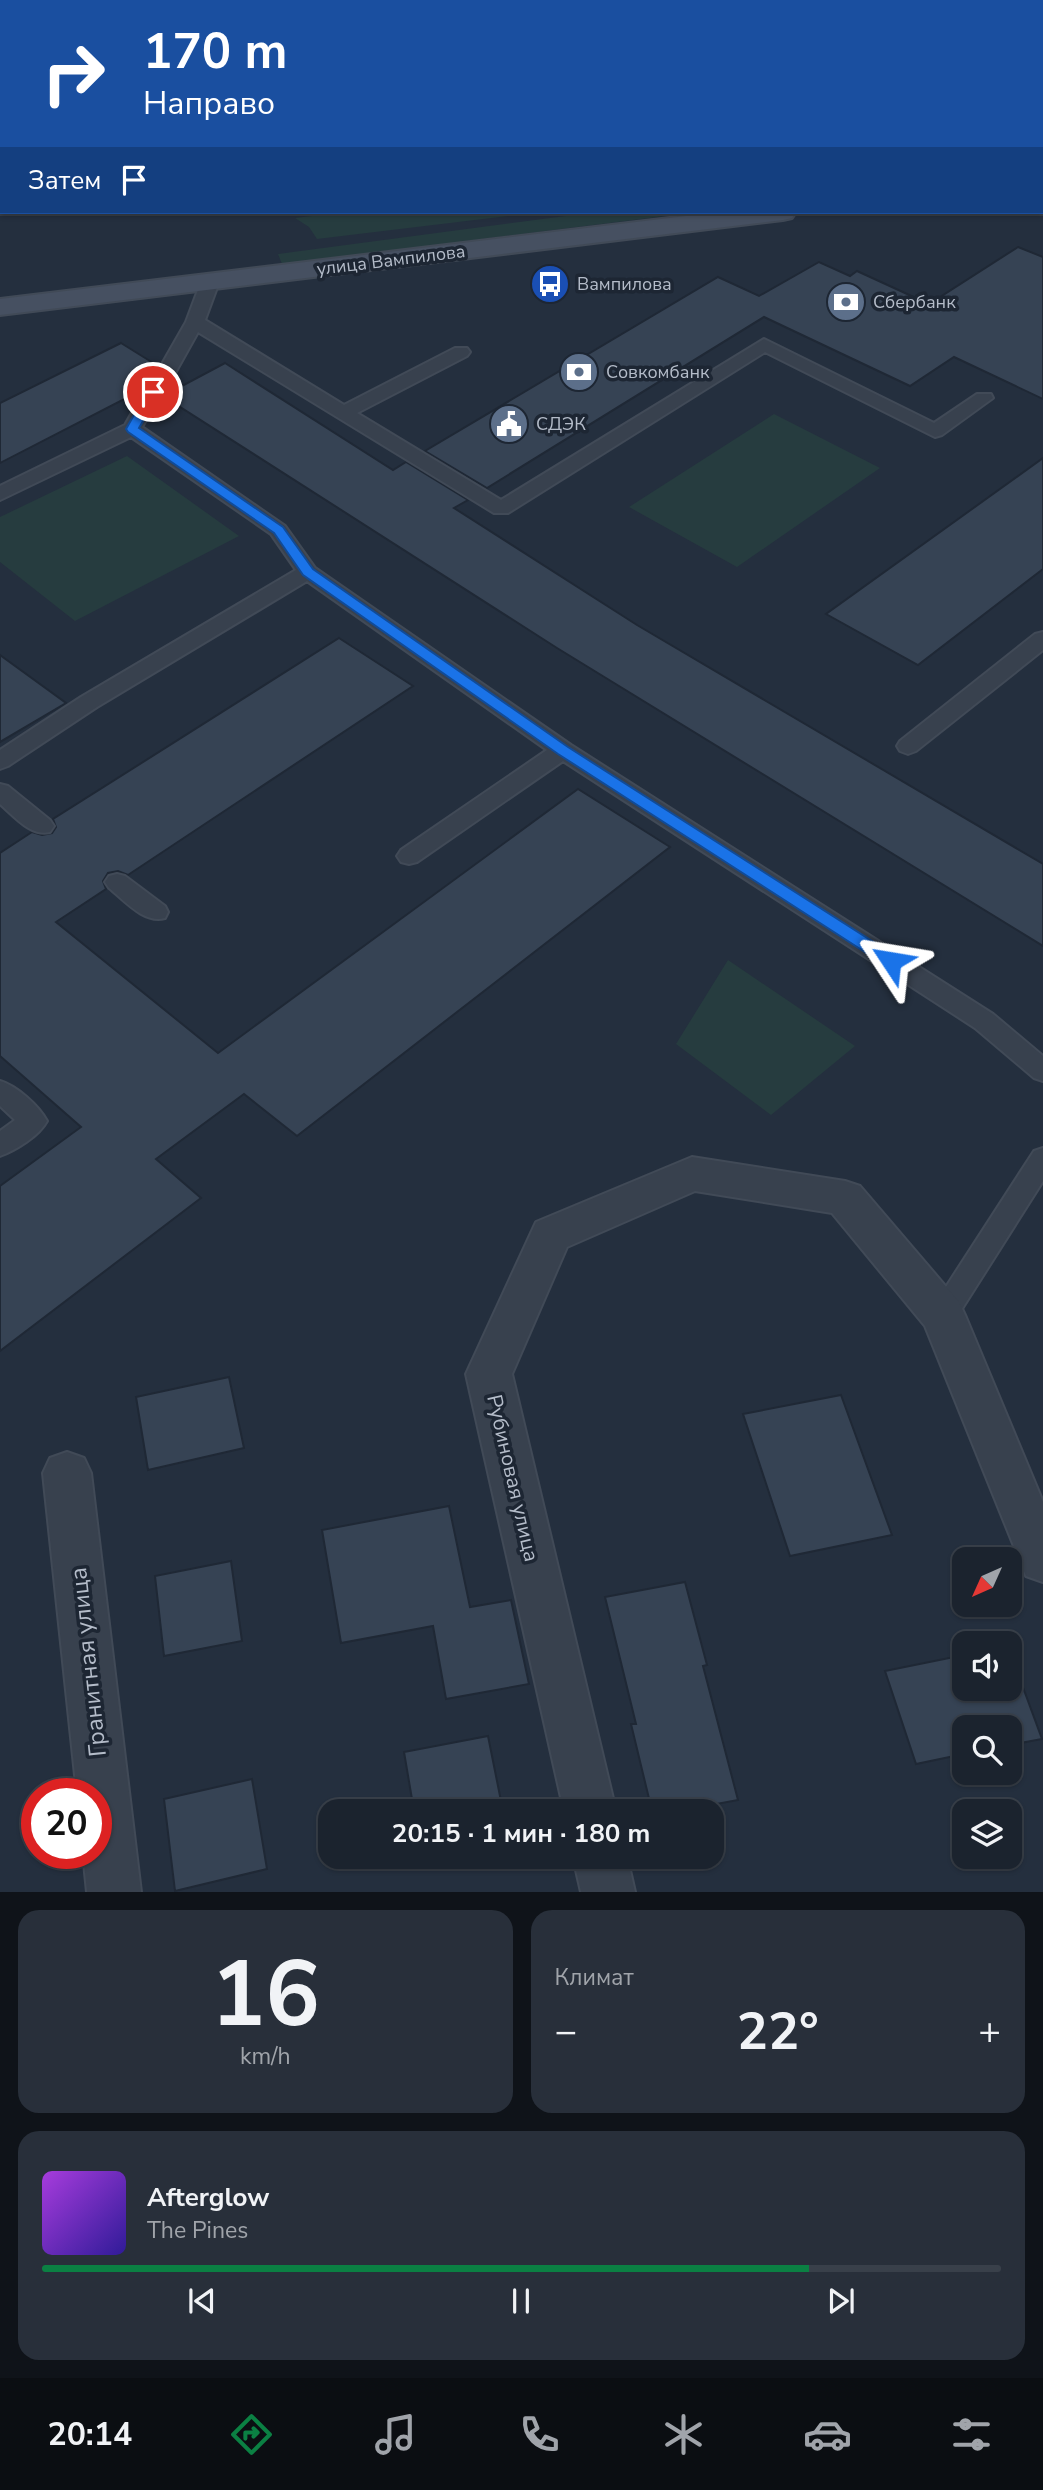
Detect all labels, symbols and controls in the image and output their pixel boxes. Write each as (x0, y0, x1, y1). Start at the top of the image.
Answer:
text: 170 m (143, 18, 287, 85)
icon: right (28, 28, 119, 119)
text: Направо (143, 82, 275, 125)
icon: arrive (115, 161, 153, 199)
text: Затем (28, 163, 101, 198)
street label: улица Вампилова (315, 239, 467, 281)
bus stop icon: Вампилова (529, 263, 571, 305)
place label: Вампилова (577, 272, 672, 296)
bank icon: Сбербанк (825, 281, 867, 323)
place label: Сбербанк (873, 290, 956, 314)
bank icon: Совкомбанк (558, 351, 600, 393)
place label: Совкомбанк (606, 360, 710, 384)
pin (123, 362, 183, 422)
icon: arrive (134, 373, 172, 411)
public building icon: СДЭК (488, 403, 530, 445)
place label: СДЭК (536, 412, 586, 436)
position arrow (854, 924, 928, 998)
street label: Рубиновая улица (480, 1392, 546, 1564)
north arrow (952, 1547, 1022, 1617)
map controls (952, 1547, 1022, 1869)
street label: Гранитная улица (62, 1566, 114, 1758)
button: sound (952, 1631, 1022, 1701)
button: search (952, 1715, 1022, 1785)
speed limit sign: 20 (21, 1778, 112, 1869)
button: layers (952, 1799, 1022, 1869)
text: 20:15 · 1 мин · 180 m (392, 1816, 650, 1851)
text: 16 (211, 1933, 320, 2057)
text: Климат (555, 1962, 634, 1993)
text: 22° (737, 1996, 819, 2067)
text: − (555, 2006, 577, 2057)
text: + (978, 2006, 1001, 2057)
text: km/h (240, 2041, 291, 2072)
text: Afterglow (147, 2180, 270, 2215)
text: The Pines (147, 2215, 248, 2246)
icon: previous (183, 2282, 221, 2320)
icon: pause (502, 2282, 540, 2320)
icon: next (822, 2282, 860, 2320)
icon: directions (227, 2410, 276, 2459)
icon: music (371, 2410, 420, 2459)
icon: phone (515, 2410, 564, 2459)
icon: climate (659, 2410, 708, 2459)
icon: car (803, 2410, 852, 2459)
icon: filters (947, 2410, 996, 2459)
text: 20:14 (47, 2413, 132, 2456)

